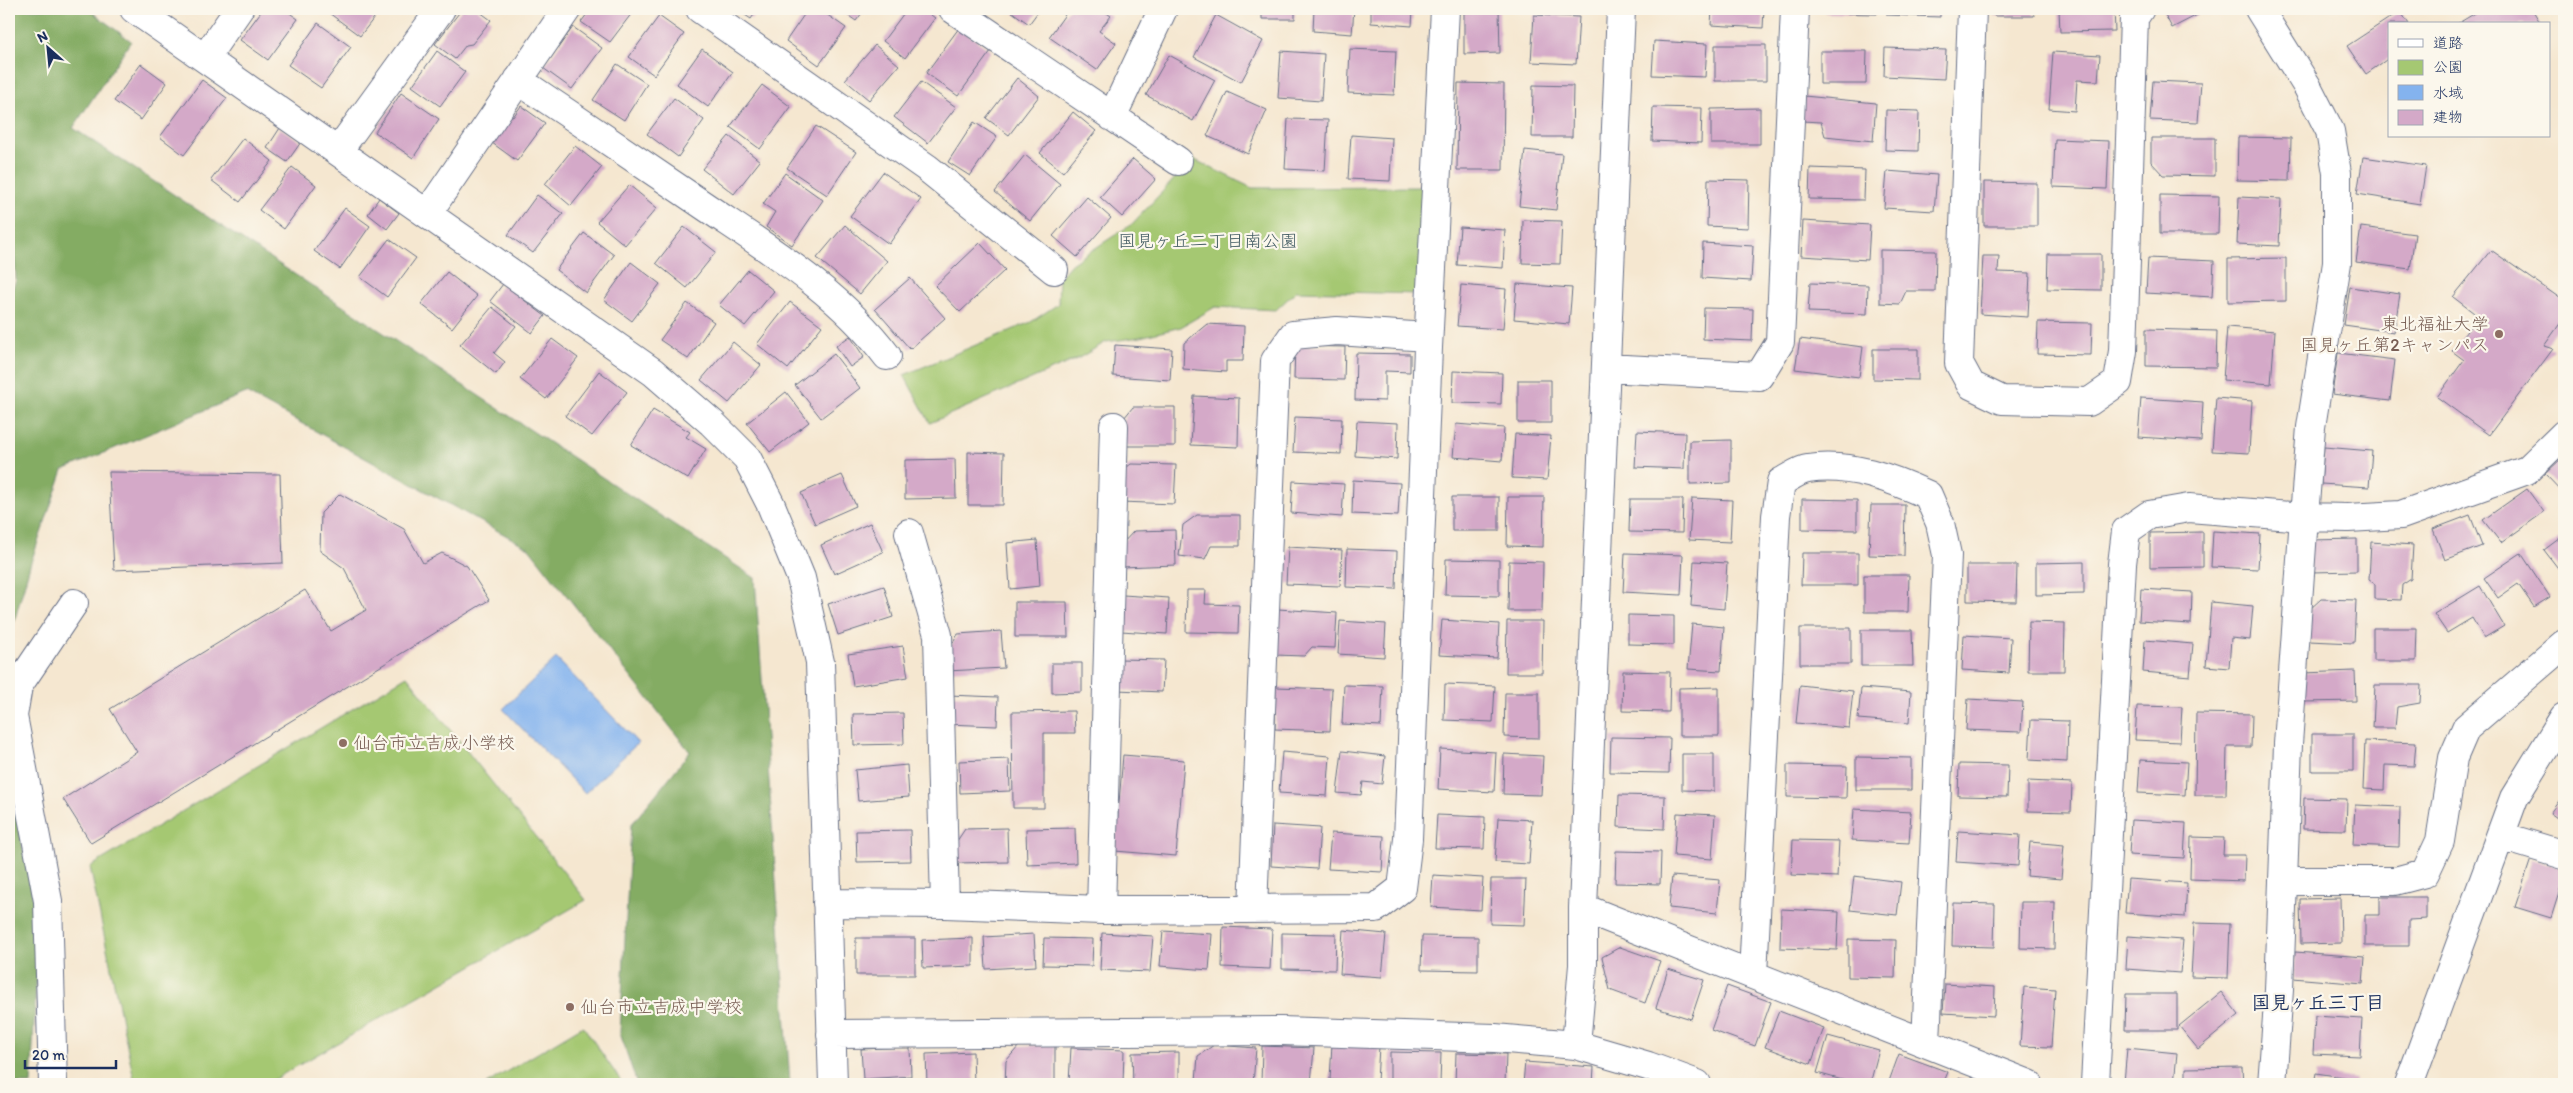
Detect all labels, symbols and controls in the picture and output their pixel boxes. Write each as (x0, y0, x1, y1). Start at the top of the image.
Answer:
north arrow (22, 22, 72, 72)
legend (2388, 22, 2550, 138)
text: N (34, 27, 50, 47)
text: 道路 (2433, 34, 2463, 52)
text: 公園 (2433, 58, 2463, 76)
text: 水域 (2433, 84, 2463, 102)
text: 建物 (2433, 108, 2463, 126)
park label: 国見ヶ丘二丁目南公園 (1118, 230, 1298, 252)
place label: 東北福祉大学 国見ヶ丘第2キャンパス (2300, 313, 2489, 356)
marker: 東北福祉大学 国見ヶ丘第2キャンパス (2493, 328, 2505, 340)
place label: 仙台市立吉成小学校 (353, 732, 515, 754)
marker: 仙台市立吉成小学校 (337, 737, 349, 749)
district label: 国見ヶ丘三丁目 (2251, 991, 2385, 1014)
place label: 仙台市立吉成中学校 (580, 996, 742, 1018)
marker: 仙台市立吉成中学校 (564, 1001, 576, 1013)
scale bar (25, 1038, 116, 1070)
text: 20 m (32, 1046, 66, 1064)

